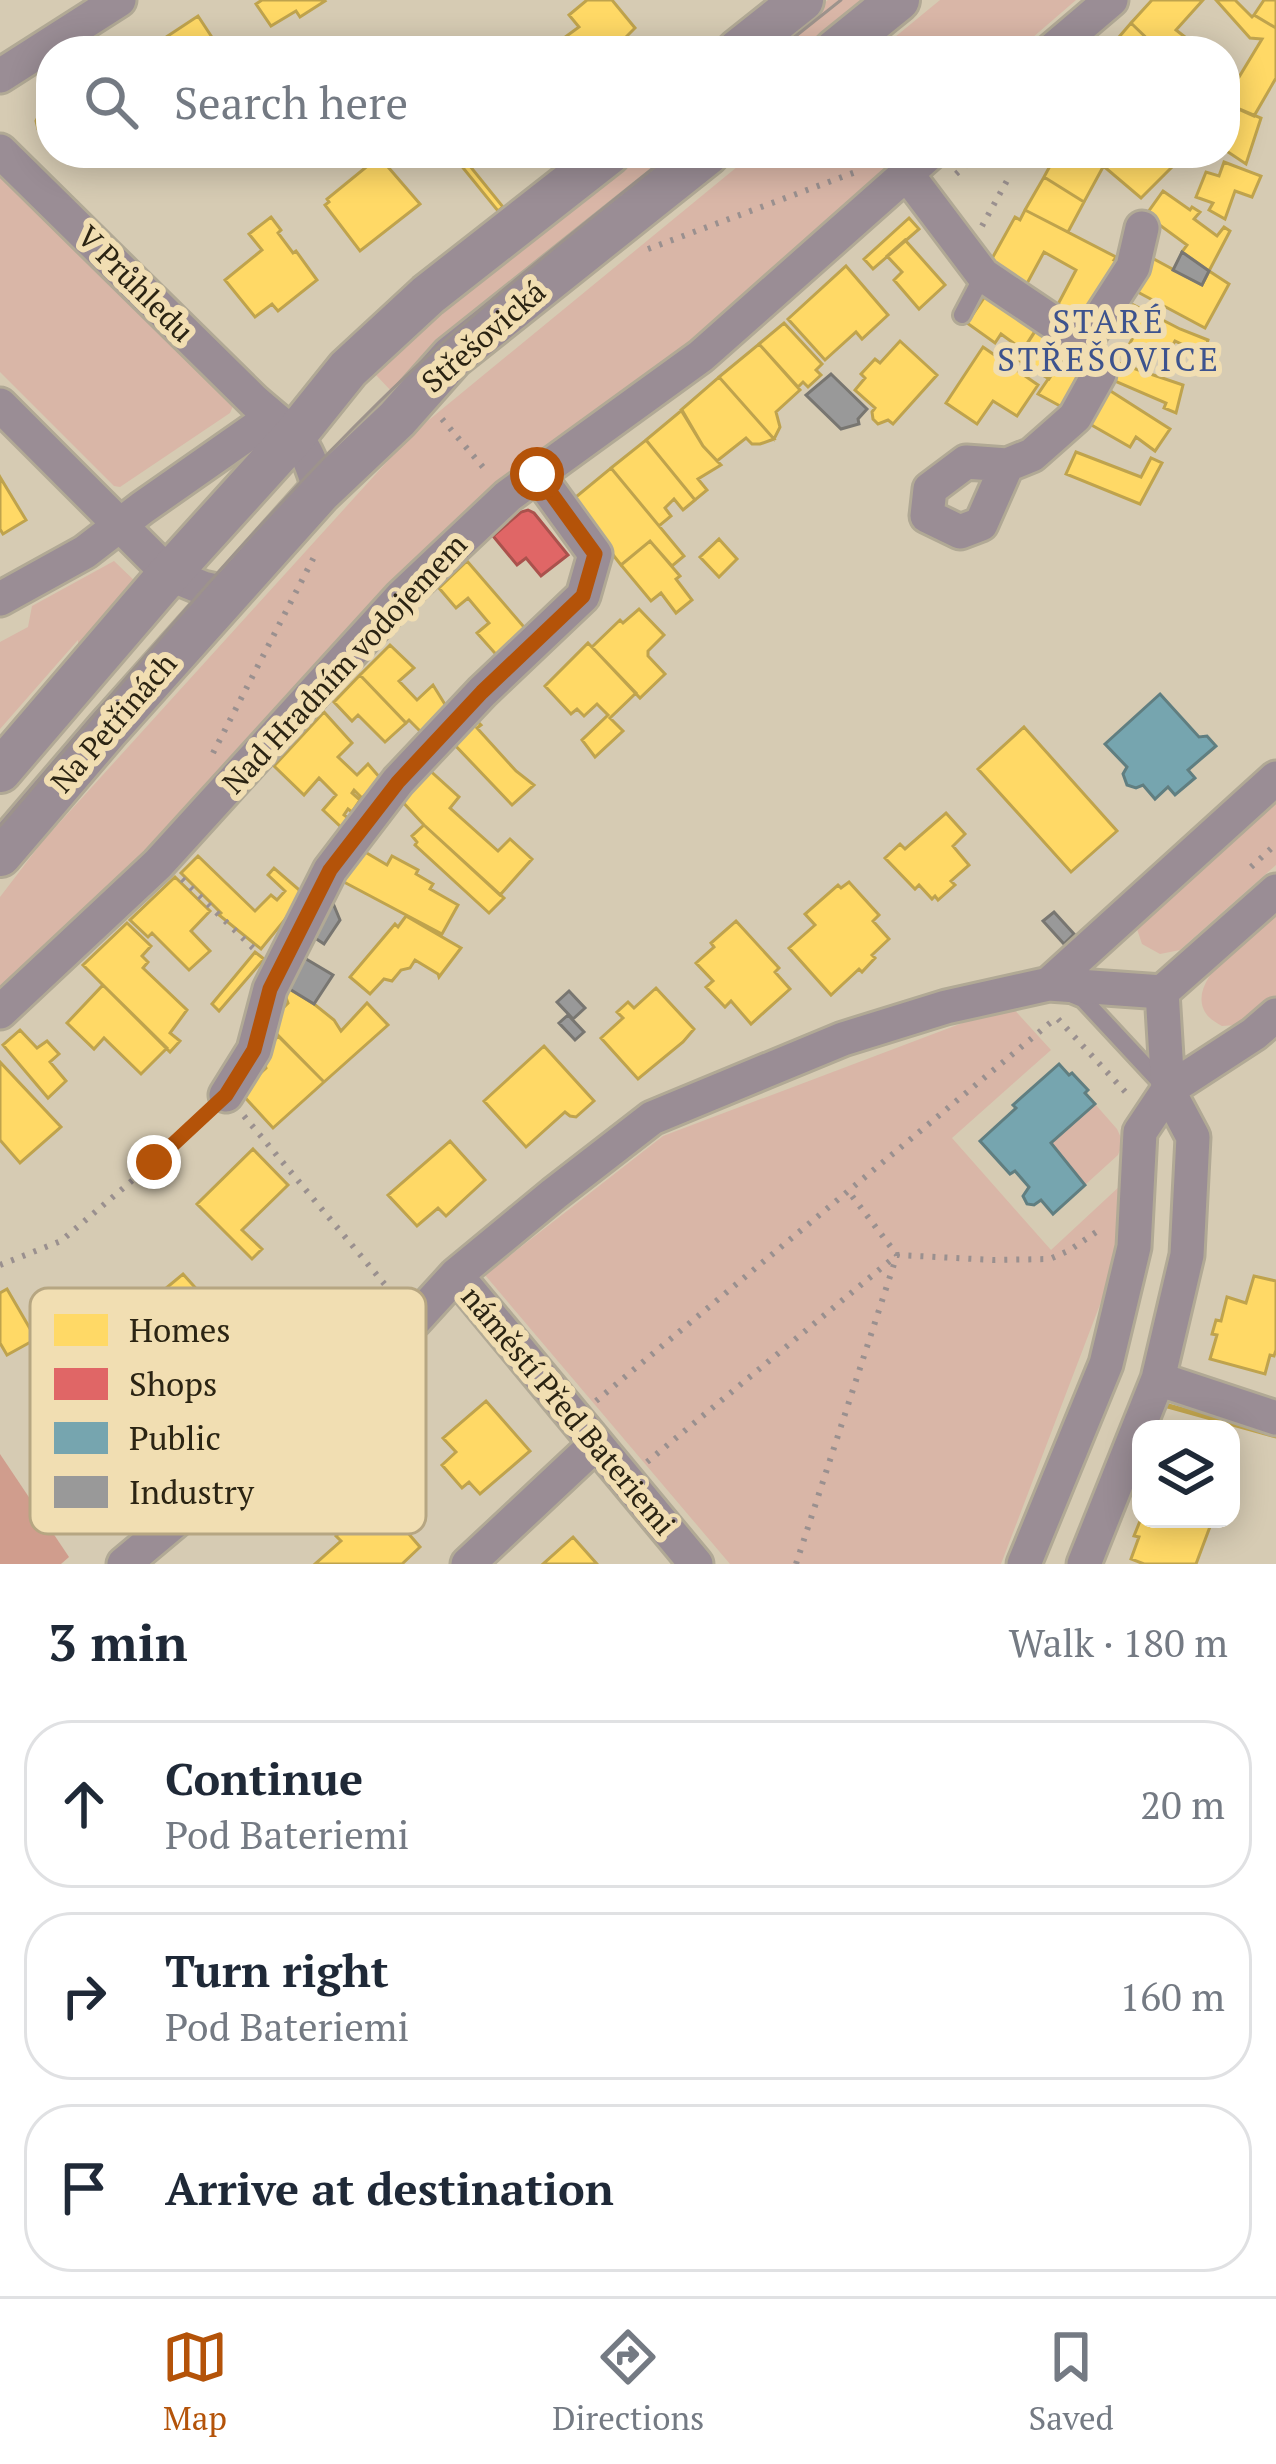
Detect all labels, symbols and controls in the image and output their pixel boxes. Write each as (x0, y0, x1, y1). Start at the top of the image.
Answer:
search box (36, 36, 1240, 168)
icon: search (78, 69, 144, 135)
text: Search here (174, 72, 408, 132)
street label: V Průhledu (69, 216, 203, 350)
street label: Střešovická (413, 271, 554, 401)
district label: STARÉ STŘEŠOVICE (997, 299, 1221, 380)
route start (510, 447, 564, 501)
street label: Nad Hradním vodojemem (213, 525, 475, 802)
street label: Na Petřinách (41, 644, 185, 801)
route end (127, 1135, 181, 1189)
street label: náměstí Před Bateriemi (453, 1278, 685, 1543)
legend (30, 1288, 426, 1534)
text: Homes (129, 1308, 231, 1351)
text: Shops (129, 1362, 217, 1405)
text: Public (129, 1416, 221, 1459)
map controls (1132, 1420, 1240, 1528)
button: layers (1132, 1420, 1240, 1528)
text: Industry (129, 1470, 255, 1513)
text: 3 min (48, 1608, 188, 1676)
text: Walk · 180 m (1009, 1616, 1228, 1668)
text: Continue (165, 1748, 363, 1808)
icon: ahead (51, 1771, 117, 1837)
text: 20 m (1140, 1778, 1225, 1830)
text: Pod Bateriemi (165, 1808, 409, 1860)
text: Turn right (165, 1940, 389, 2000)
icon: right (51, 1963, 117, 2029)
text: 160 m (1120, 1970, 1225, 2022)
text: Pod Bateriemi (165, 2000, 409, 2052)
icon: arrive (51, 2155, 117, 2221)
text: Arrive at destination (165, 2158, 614, 2218)
tab: Map (162, 2324, 228, 2439)
tab: Directions (552, 2324, 704, 2439)
tab: Saved (1029, 2324, 1114, 2439)

